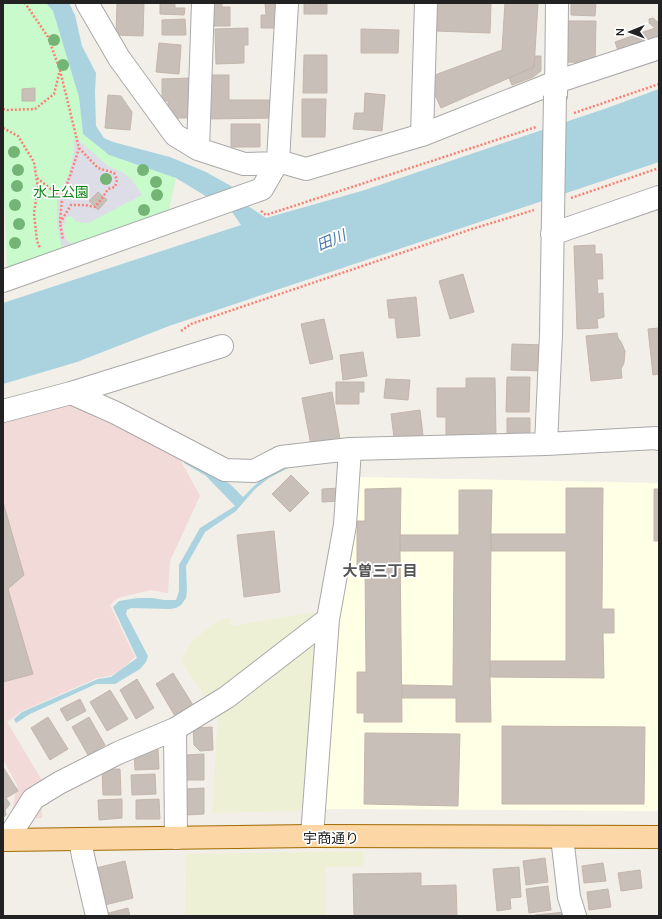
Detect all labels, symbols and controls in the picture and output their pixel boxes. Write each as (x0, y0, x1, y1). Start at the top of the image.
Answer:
north arrow (610, 12, 650, 52)
text: N (612, 28, 627, 36)
park label: 水上公園 (33, 182, 89, 201)
water label: 田川 (313, 224, 351, 255)
district label: 大曽三丁目 (342, 560, 418, 581)
street label: 宇商通り (303, 828, 359, 847)

